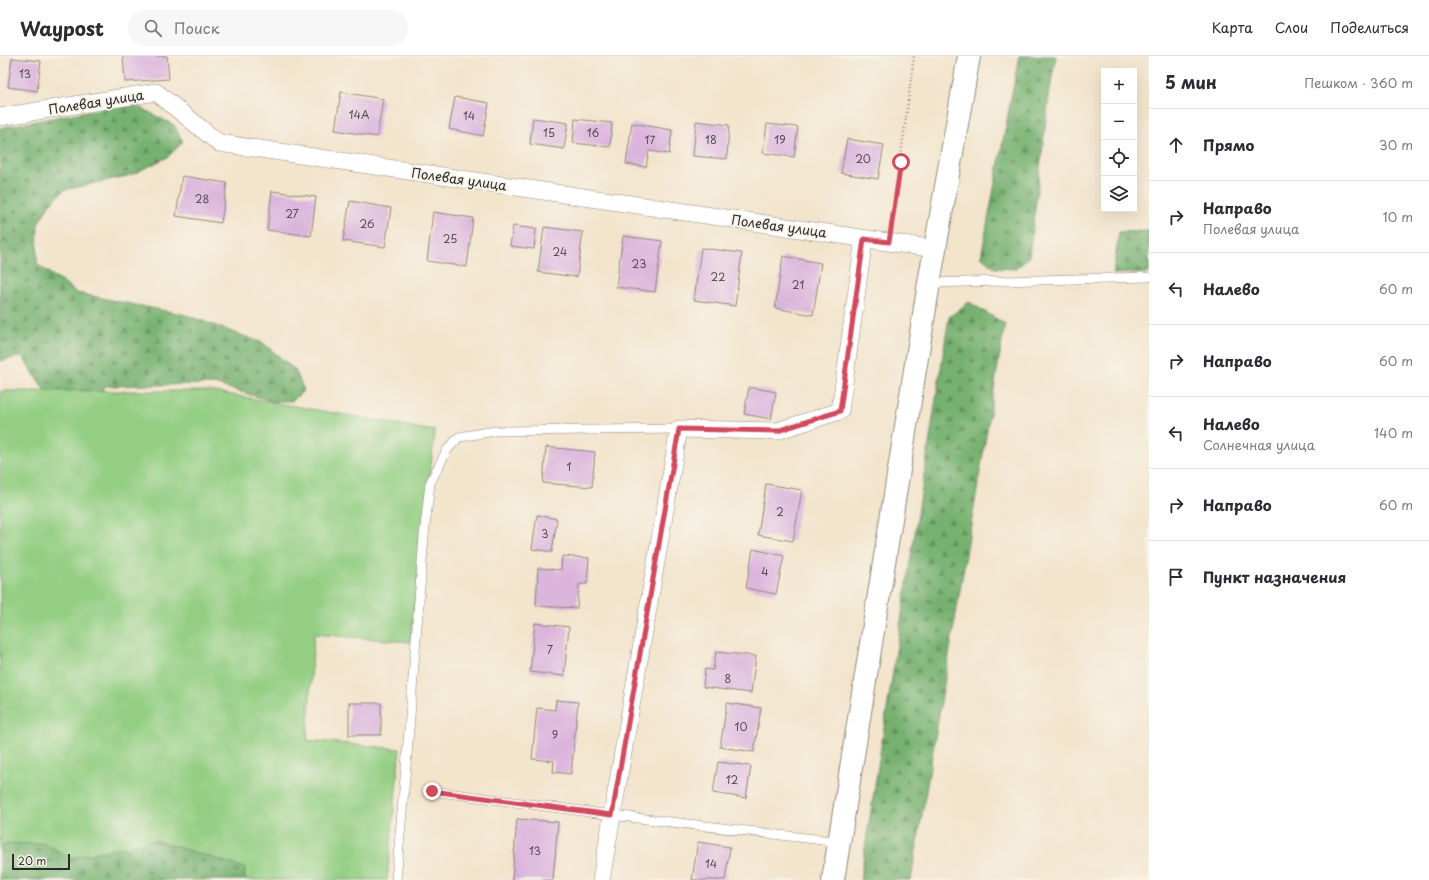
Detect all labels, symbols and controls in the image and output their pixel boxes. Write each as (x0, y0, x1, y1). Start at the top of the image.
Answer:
search box (128, 10, 408, 46)
text: Waypost (20, 14, 104, 42)
text: Поиск (174, 16, 220, 39)
icon: search (142, 17, 164, 39)
text: Карта (1212, 17, 1253, 38)
text: Слои (1275, 17, 1308, 38)
text: Поделиться (1330, 17, 1409, 38)
house number: 13 (19, 65, 31, 82)
map controls (1101, 68, 1137, 212)
button: + (1101, 68, 1137, 104)
text: 5 мин (1165, 69, 1217, 95)
text: Пешком · 360 m (1304, 73, 1413, 92)
street label: Полевая улица (47, 84, 146, 118)
button: − (1101, 104, 1137, 140)
house number: 14А (349, 106, 370, 123)
house number: 14 (463, 107, 475, 124)
house number: 15 (543, 124, 555, 141)
house number: 16 (587, 124, 600, 141)
house number: 17 (645, 131, 656, 148)
house number: 18 (705, 131, 717, 148)
house number: 19 (774, 131, 786, 148)
text: Прямо (1203, 133, 1254, 156)
icon: ahead (1165, 134, 1187, 156)
text: 30 m (1379, 135, 1413, 154)
button: locate (1101, 140, 1137, 176)
house number: 20 (855, 150, 871, 167)
route start (892, 153, 910, 171)
street label: Полевая улица (410, 162, 509, 195)
button: layers (1101, 176, 1137, 212)
house number: 28 (195, 190, 209, 207)
text: Направо (1203, 196, 1272, 219)
house number: 27 (285, 205, 299, 222)
icon: right (1165, 206, 1187, 228)
text: 10 m (1383, 207, 1413, 226)
street label: Полевая улица (730, 209, 829, 242)
house number: 26 (359, 215, 375, 232)
text: Полевая улица (1203, 219, 1299, 238)
house number: 25 (443, 230, 457, 247)
house number: 24 (553, 243, 567, 260)
house number: 23 (632, 255, 646, 272)
house number: 22 (711, 268, 725, 285)
house number: 21 (792, 276, 804, 293)
text: Налево (1203, 277, 1260, 300)
icon: left (1165, 278, 1187, 300)
text: 60 m (1379, 279, 1413, 298)
text: Направо (1203, 349, 1272, 372)
icon: right (1165, 350, 1187, 372)
text: 60 m (1379, 351, 1413, 370)
text: Налево (1203, 412, 1260, 435)
icon: left (1165, 422, 1187, 444)
text: 140 m (1374, 423, 1413, 442)
text: Солнечная улица (1203, 435, 1315, 454)
house number: 1 (567, 458, 572, 475)
text: Направо (1203, 493, 1272, 516)
icon: right (1165, 494, 1187, 516)
text: 60 m (1379, 495, 1413, 514)
house number: 2 (776, 503, 784, 520)
house number: 3 (541, 525, 549, 542)
house number: 4 (761, 563, 769, 580)
text: Пункт назначения (1203, 565, 1346, 588)
icon: arrive (1165, 566, 1187, 588)
house number: 7 (547, 641, 553, 658)
house number: 8 (725, 670, 732, 687)
house number: 10 (735, 718, 747, 735)
house number: 9 (552, 726, 558, 743)
house number: 12 (726, 771, 739, 788)
route end (423, 782, 441, 800)
house number: 13 (529, 842, 541, 859)
scale bar (12, 852, 70, 871)
text: 20 m (18, 852, 46, 869)
house number: 14 (705, 855, 717, 872)

